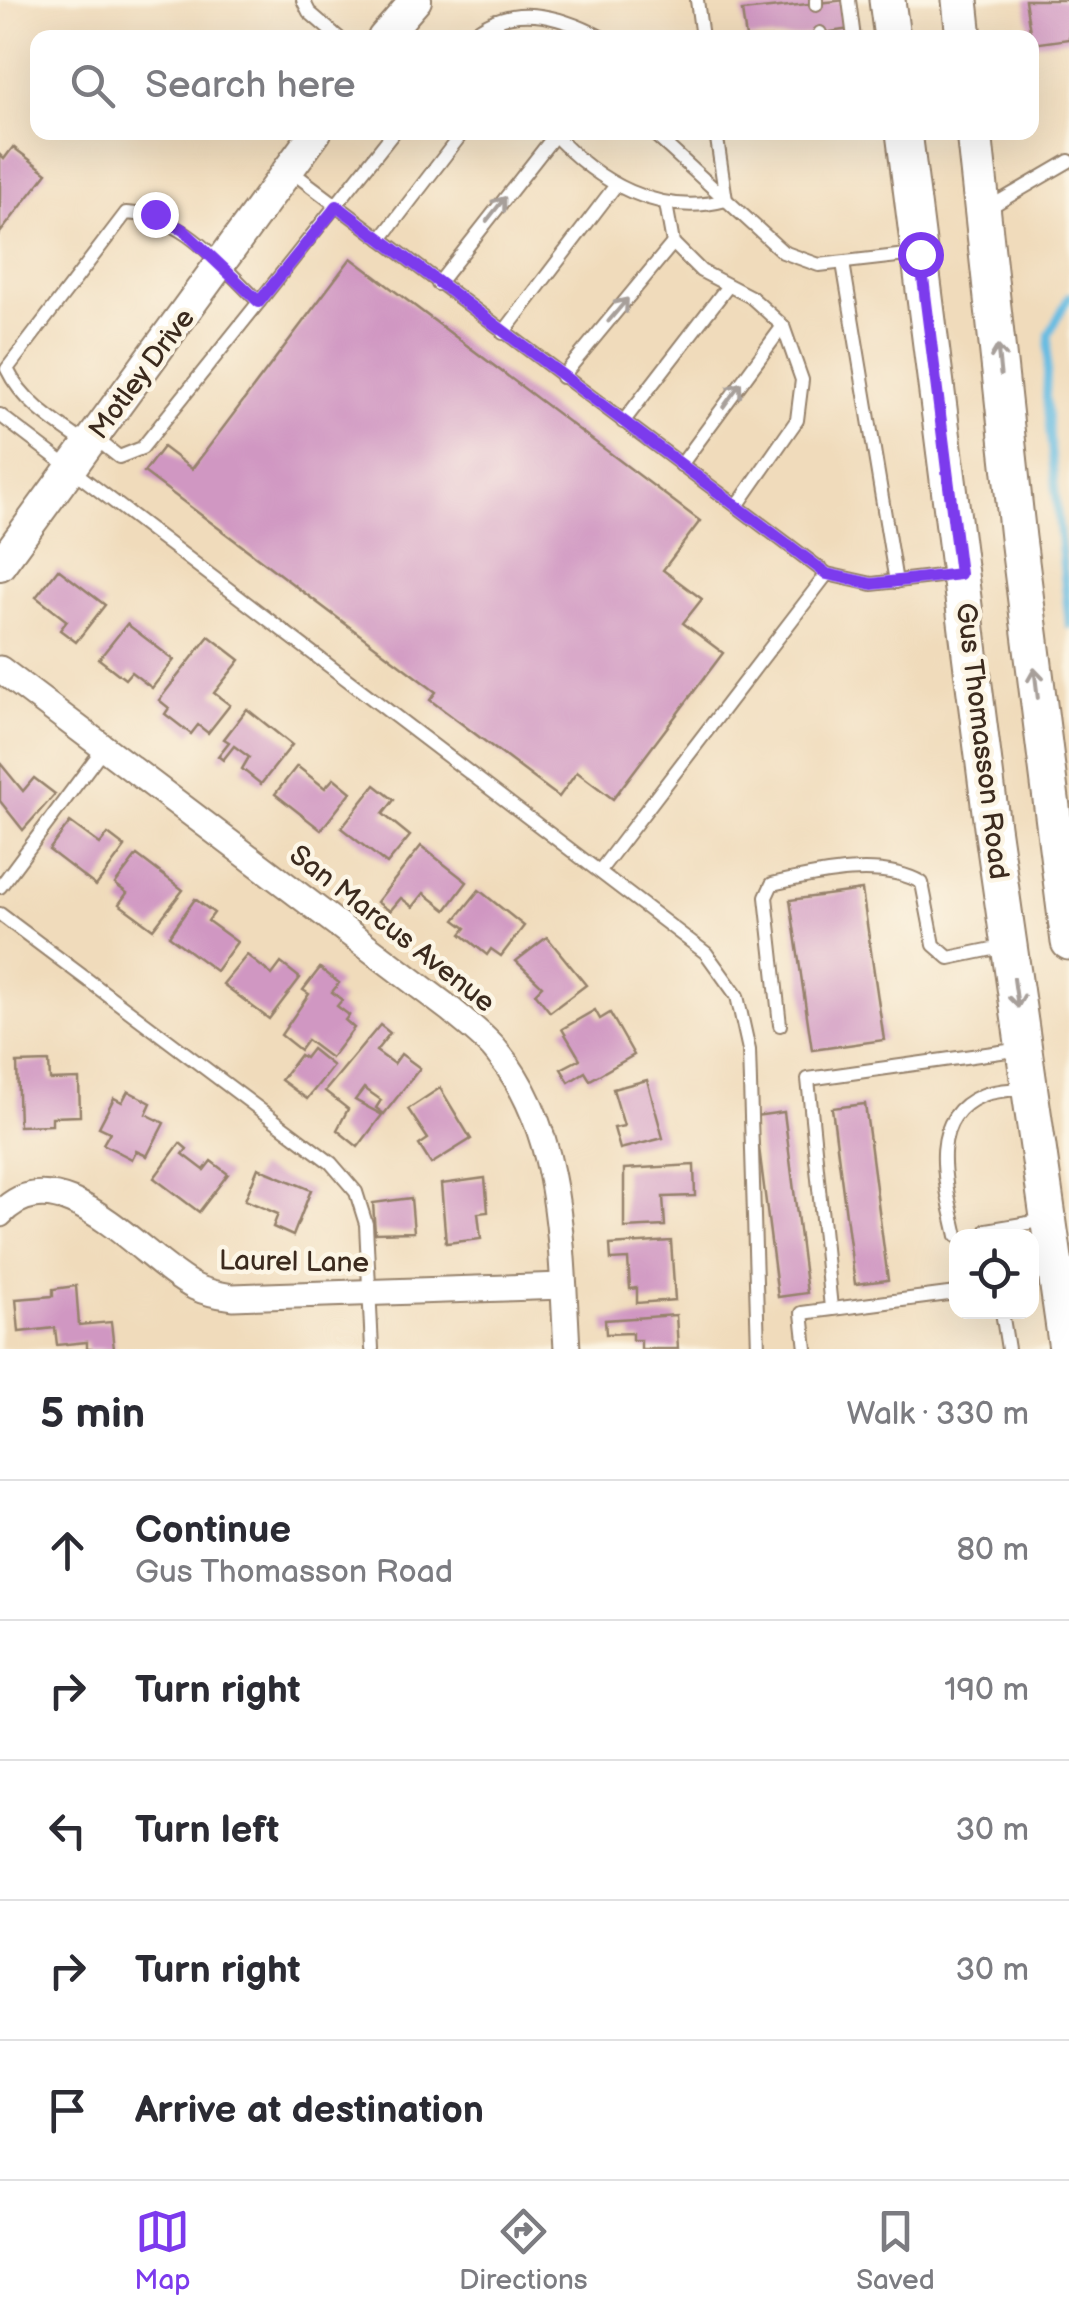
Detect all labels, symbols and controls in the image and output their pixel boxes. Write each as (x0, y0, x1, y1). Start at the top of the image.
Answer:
search box (30, 30, 1039, 140)
icon: search (65, 58, 120, 113)
text: Search here (145, 63, 356, 108)
route end (133, 192, 179, 238)
one-way arrow (485, 197, 507, 223)
route start (898, 232, 944, 278)
one-way arrow (606, 298, 628, 324)
street label: Motley Drive (82, 302, 202, 446)
one-way arrow (989, 344, 1008, 377)
one-way arrow (721, 382, 742, 410)
street label: Gus Thomasson Road (949, 601, 1015, 881)
one-way arrow (1026, 667, 1045, 699)
street label: San Marcus Avenue (283, 839, 501, 1019)
one-way arrow (1008, 976, 1026, 1008)
map controls (949, 1229, 1039, 1319)
button: locate (949, 1229, 1039, 1319)
street label: Laurel Lane (219, 1244, 369, 1280)
text: 5 min (40, 1389, 145, 1440)
text: Walk · 330 m (847, 1395, 1029, 1434)
text: Continue (135, 1508, 291, 1553)
icon: ahead (40, 1523, 95, 1578)
text: 80 m (956, 1531, 1029, 1570)
text: Gus Thomasson Road (135, 1553, 453, 1592)
icon: right (40, 1663, 95, 1718)
text: Turn right (135, 1668, 300, 1713)
text: 190 m (944, 1671, 1029, 1710)
icon: left (40, 1803, 95, 1858)
text: Turn left (135, 1808, 279, 1853)
text: 30 m (955, 1811, 1029, 1850)
icon: right (40, 1943, 95, 1998)
text: Turn right (135, 1948, 300, 1993)
text: 30 m (955, 1951, 1029, 1990)
icon: arrive (40, 2083, 95, 2138)
text: Arrive at destination (135, 2088, 484, 2133)
tab: Map (134, 2204, 191, 2297)
tab: Directions (459, 2204, 588, 2297)
tab: Saved (856, 2204, 935, 2297)

